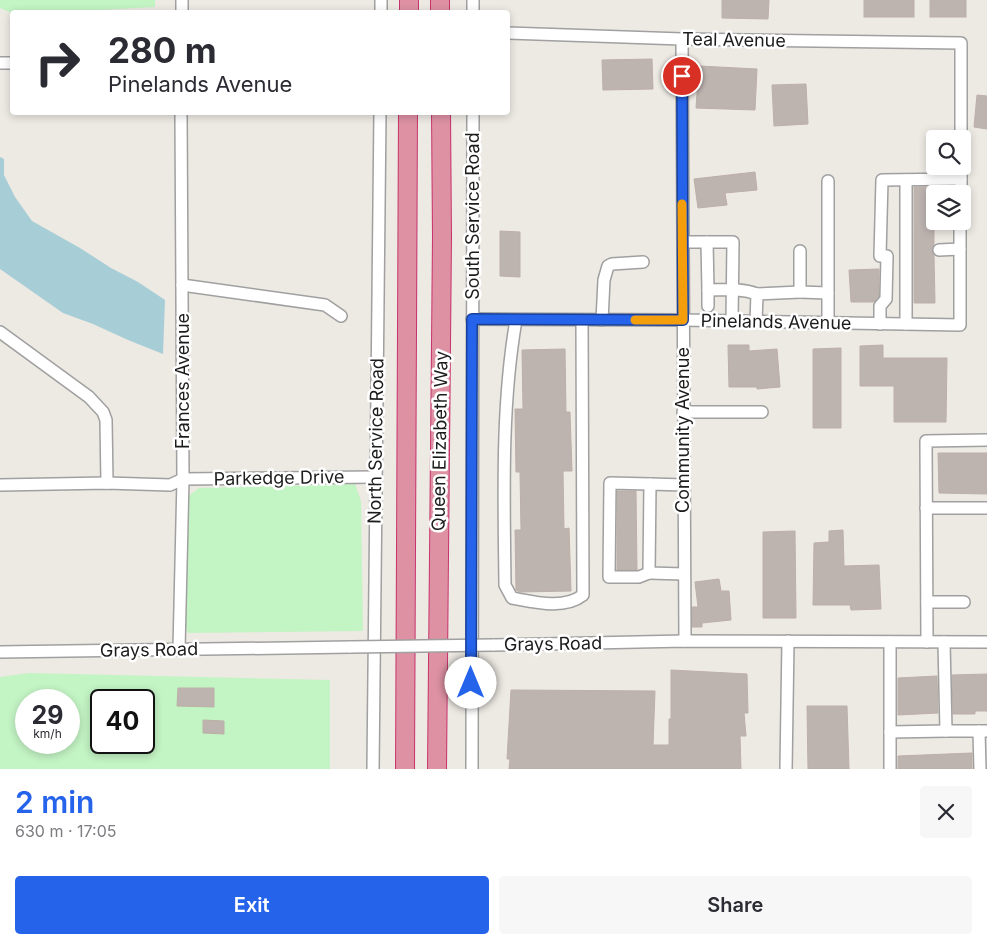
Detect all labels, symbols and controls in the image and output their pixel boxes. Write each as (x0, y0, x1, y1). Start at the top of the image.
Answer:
street label: Teal Avenue (682, 28, 786, 51)
text: 280 m (108, 29, 217, 71)
icon: right (25, 30, 90, 95)
pin (661, 55, 703, 97)
icon: arrive (668, 62, 696, 90)
text: Pinelands Avenue (108, 71, 292, 97)
map controls (926, 130, 971, 230)
button: search (926, 130, 971, 175)
street label: South Service Road (462, 132, 483, 300)
button: layers (926, 185, 971, 230)
street label: Pinelands Avenue (700, 310, 852, 333)
street label: Frances Avenue (172, 313, 193, 449)
street label: Community Avenue (672, 347, 693, 513)
street label: Queen Elizabeth Way (427, 351, 452, 531)
street label: North Service Road (364, 358, 387, 524)
street label: Parkedge Drive (213, 466, 345, 489)
street label: Grays Road (504, 632, 602, 655)
street label: Grays Road (100, 638, 198, 661)
position arrow (444, 656, 496, 708)
speed limit sign: 40 (90, 689, 155, 754)
text: 29 (32, 700, 63, 730)
text: km/h (33, 726, 62, 741)
text: 2 min (15, 784, 94, 820)
button: close (920, 786, 972, 838)
text: 630 m · 17:05 (15, 821, 116, 841)
button: Exit (15, 876, 489, 934)
button: Share (499, 876, 972, 934)

